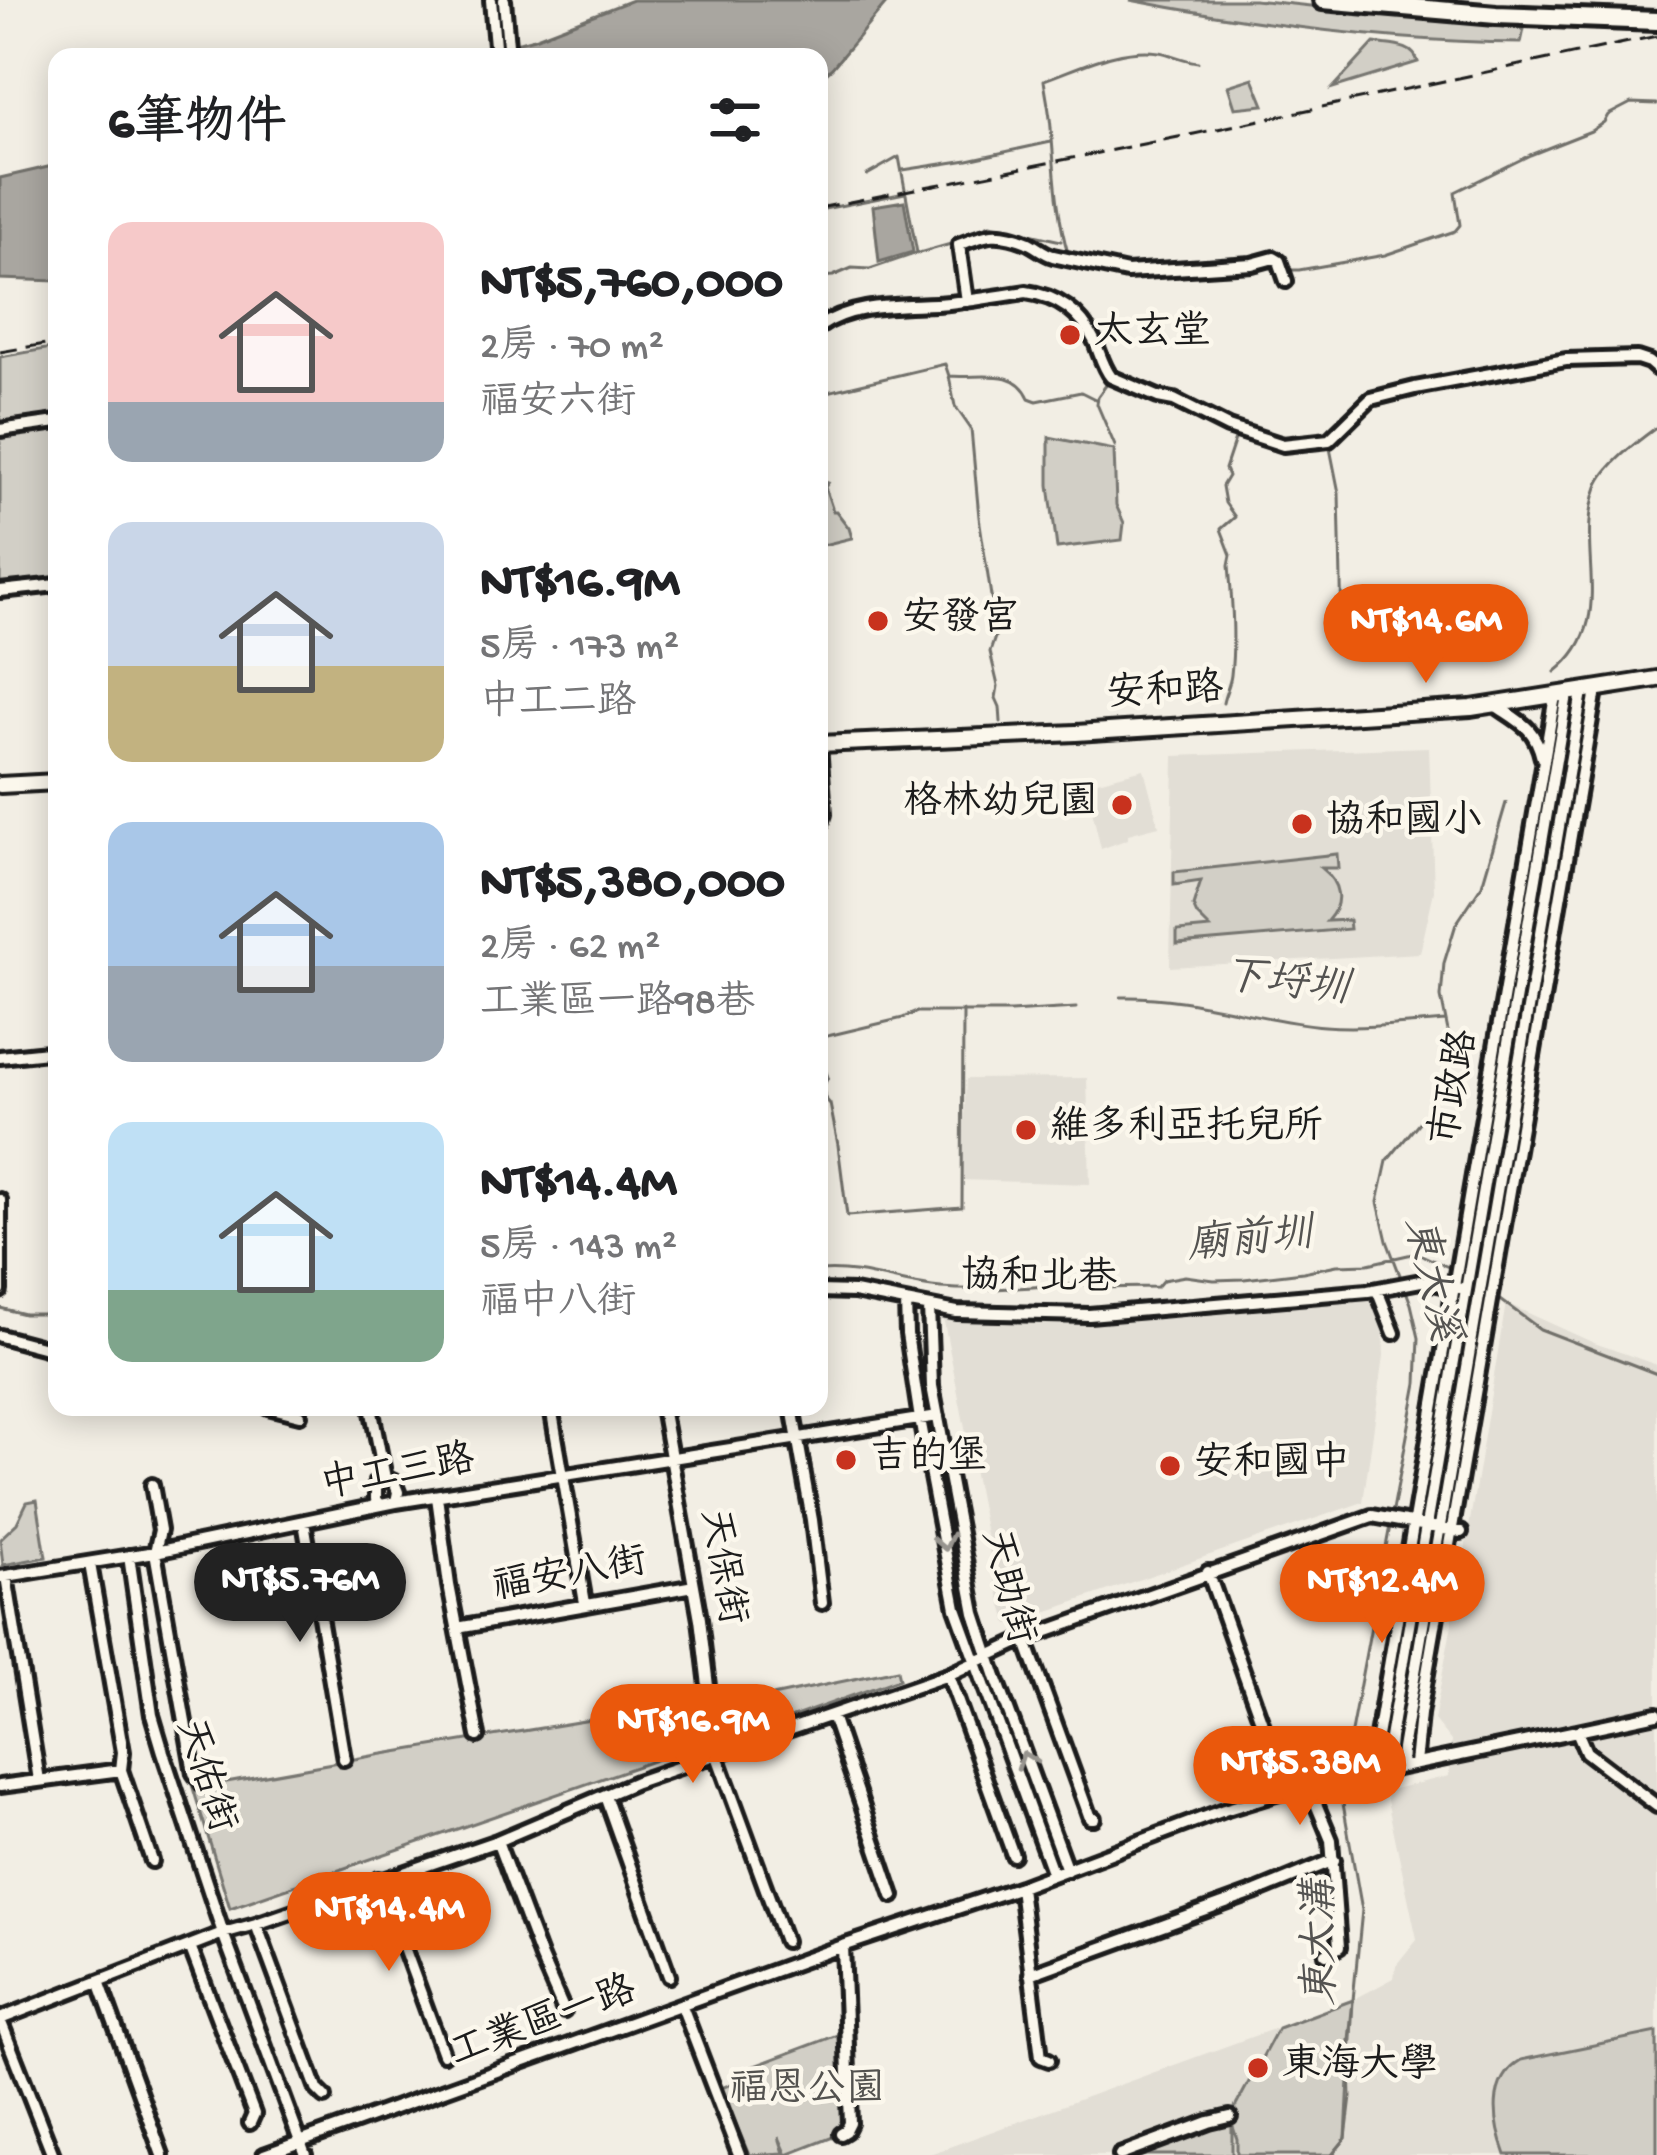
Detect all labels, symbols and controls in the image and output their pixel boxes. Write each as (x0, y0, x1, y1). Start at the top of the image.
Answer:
icon: filters (702, 87, 768, 153)
text: 6筆物件 (108, 97, 287, 157)
text: NT$5,760,000 (480, 256, 783, 316)
icon: home (204, 270, 348, 414)
place label: 太玄堂 (1094, 309, 1211, 358)
marker: 太玄堂 (1057, 322, 1083, 348)
text: 2房 · 70 m² (480, 326, 664, 372)
text: 福安六街 (480, 382, 636, 428)
text: NT$16.9M (480, 556, 679, 616)
icon: home (204, 570, 348, 714)
pin: NT$14.6M (1302, 584, 1550, 686)
place label: 安發宮 (902, 596, 1019, 644)
text: NT$14.6M (1350, 600, 1502, 646)
marker: 安發宮 (865, 608, 891, 634)
text: 5房 · 173 m² (480, 626, 679, 672)
street label: 安和路 (1105, 665, 1225, 720)
text: 中工二路 (480, 682, 636, 728)
place label: 格林幼兒園 (903, 780, 1098, 828)
marker: 格林幼兒園 (1109, 792, 1135, 818)
place label: 協和國小 (1326, 799, 1482, 847)
marker: 協和國小 (1289, 811, 1315, 837)
text: NT$5,380,000 (480, 856, 785, 916)
icon: home (204, 870, 348, 1014)
text: 2房 · 62 m² (480, 926, 660, 972)
water label: 下埒圳 (1221, 952, 1355, 1017)
text: 工業區一路98巷 (480, 982, 755, 1028)
street label: 市政路 (1421, 1026, 1490, 1150)
place label: 維多利亞托兒所 (1050, 1104, 1323, 1153)
marker: 維多利亞托兒所 (1013, 1117, 1039, 1143)
text: NT$14.4M (480, 1156, 676, 1216)
icon: home (204, 1170, 348, 1314)
water label: 廟前圳 (1184, 1209, 1319, 1274)
water label: 東大溪 (1390, 1212, 1469, 1349)
text: 5房 · 143 m² (480, 1226, 677, 1272)
street label: 協和北巷 (961, 1254, 1117, 1304)
text: 福中八街 (480, 1282, 636, 1328)
place label: 吉的堡 (870, 1435, 987, 1483)
street label: 中工三路 (317, 1436, 479, 1511)
place label: 安和國中 (1194, 1440, 1350, 1489)
marker: 吉的堡 (833, 1447, 859, 1473)
marker: 安和國中 (1157, 1453, 1183, 1479)
street label: 天保街 (687, 1505, 754, 1629)
street label: 天助街 (969, 1524, 1043, 1649)
one-way arrow (930, 1531, 955, 1551)
street label: 福安八街 (489, 1539, 651, 1613)
pin: NT$5.76M (176, 1543, 424, 1645)
pin: NT$12.4M (1258, 1544, 1506, 1646)
text: NT$5.76M (221, 1559, 379, 1605)
text: NT$12.4M (1307, 1560, 1457, 1606)
pin: NT$16.9M (569, 1684, 817, 1786)
text: NT$16.9M (617, 1700, 769, 1746)
street label: 天佑街 (163, 1713, 244, 1839)
pin: NT$5.38M (1176, 1726, 1424, 1828)
text: NT$5.38M (1220, 1742, 1380, 1788)
one-way arrow (1016, 1751, 1040, 1772)
pin: NT$14.4M (265, 1872, 513, 1974)
water label: 東大溝 (1295, 1877, 1350, 2006)
text: NT$14.4M (314, 1888, 464, 1934)
street label: 工業區一路 (443, 1966, 643, 2079)
place label: 東海大學 (1282, 2043, 1438, 2091)
marker: 東海大學 (1245, 2055, 1271, 2081)
park label: 福恩公園 (729, 2068, 885, 2115)

